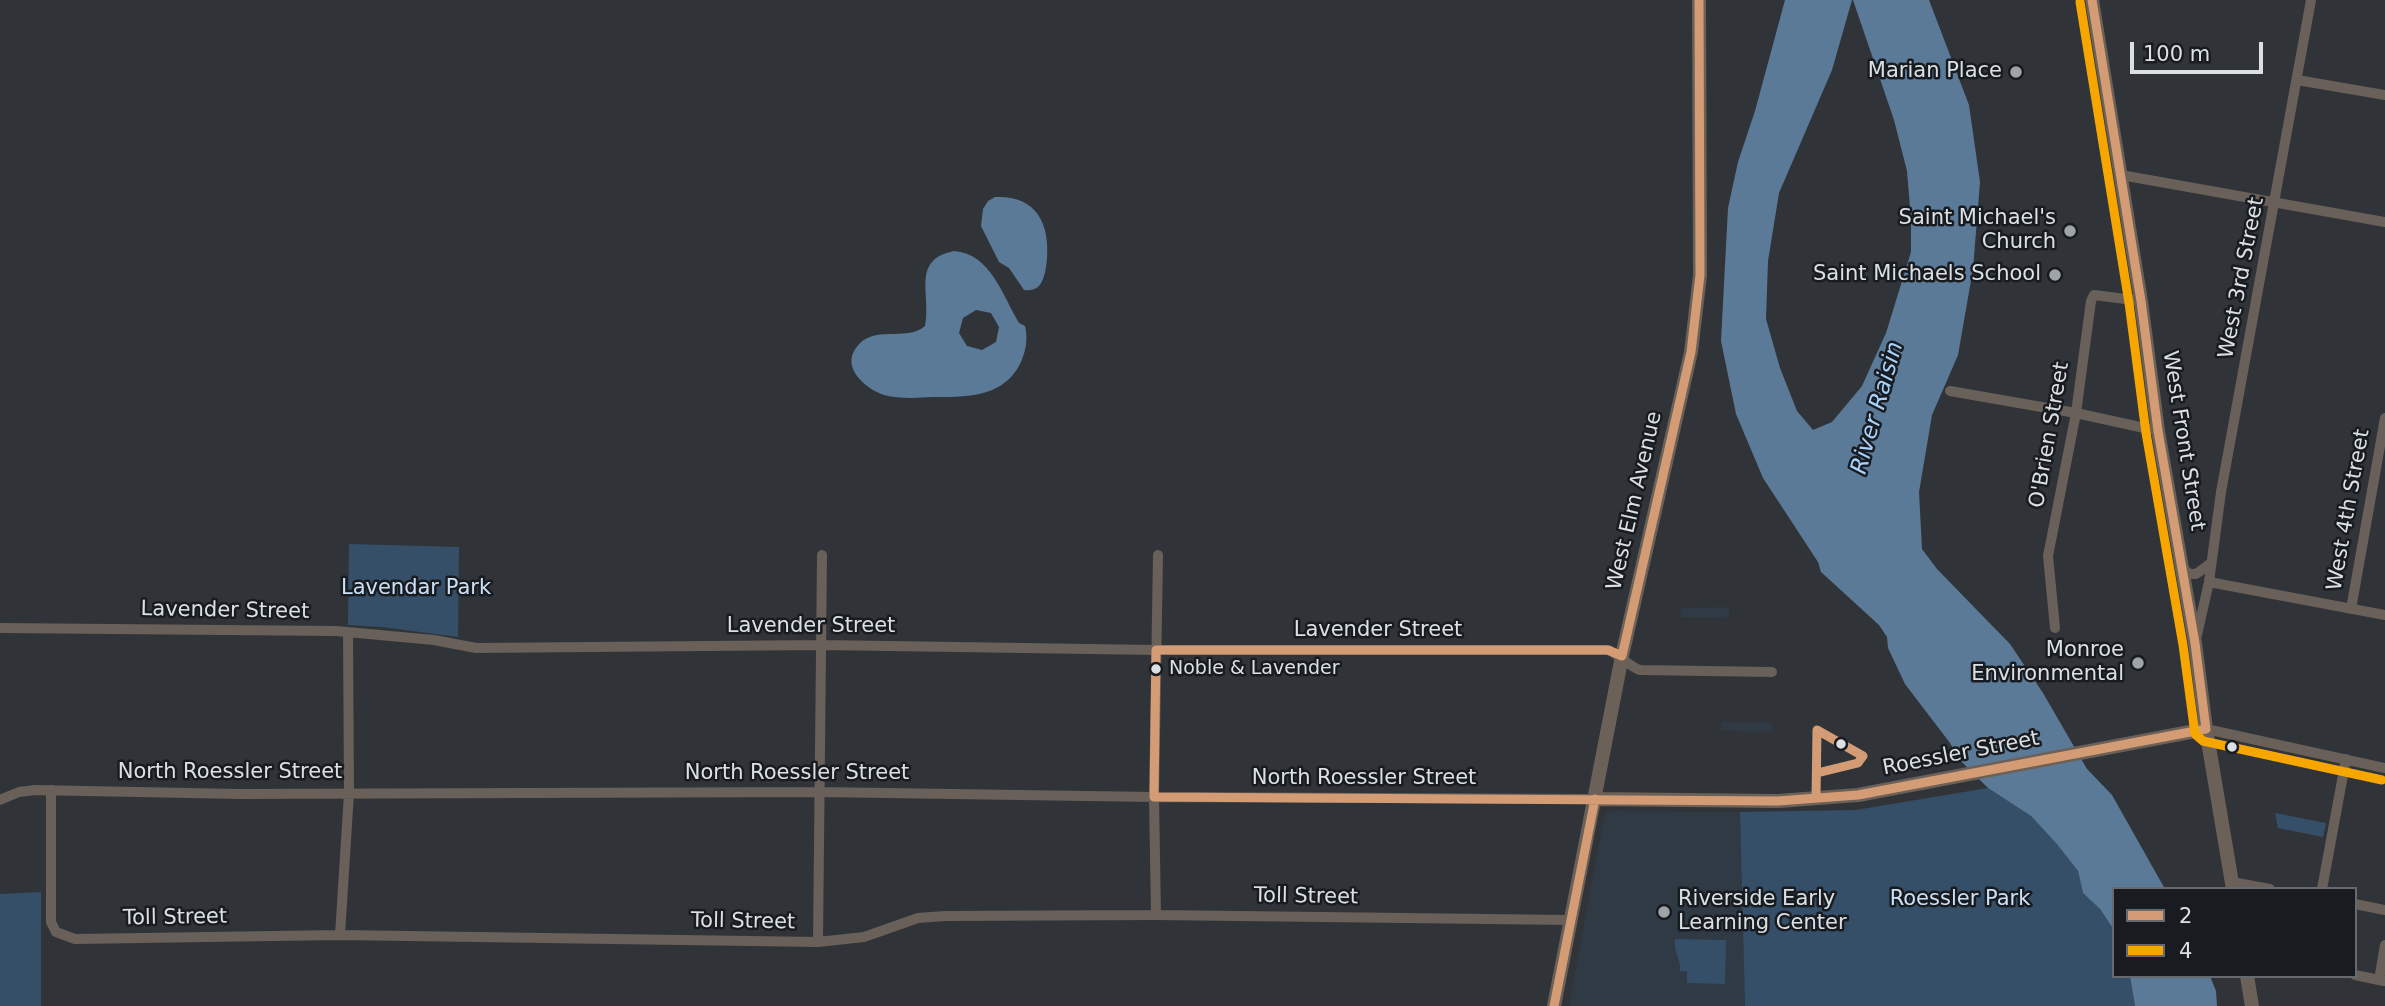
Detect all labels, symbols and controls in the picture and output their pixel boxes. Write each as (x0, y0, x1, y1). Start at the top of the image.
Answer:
scale bar (2133, 28, 2266, 72)
text: 100 m (2143, 42, 2210, 66)
place label: Marian Place (1868, 59, 2002, 85)
marker: Marian Place (2008, 64, 2024, 80)
street label: West 3rd Street (2214, 195, 2270, 361)
place label: Saint Michael's Church (1899, 206, 2056, 256)
marker: Saint Michael's Church (2062, 223, 2078, 239)
place label: Saint Michaels School (1813, 262, 2041, 288)
marker: Saint Michaels School (2047, 267, 2063, 283)
water label: River Raisin (1846, 339, 1910, 477)
street label: West Front Street (2156, 349, 2210, 533)
street label: O'Brien Street (2025, 360, 2075, 510)
street label: West Elm Avenue (1602, 409, 1668, 593)
street label: West 4th Street (2322, 427, 2376, 593)
park label: Lavendar Park (341, 576, 491, 602)
street label: Lavender Street (140, 597, 310, 625)
street label: Lavender Street (727, 614, 895, 640)
street label: Lavender Street (1294, 618, 1462, 644)
place label: Monroe Environmental (1971, 638, 2124, 688)
marker: Monroe Environmental (2130, 655, 2146, 671)
place label: Noble & Lavender (1169, 658, 1340, 680)
marker: Noble & Lavender (1149, 662, 1163, 676)
street label: Roessler Street (1880, 726, 2042, 782)
unlabelled marker (1834, 737, 1848, 751)
unlabelled marker (2225, 740, 2239, 754)
street label: North Roessler Street (118, 760, 342, 786)
street label: North Roessler Street (685, 761, 909, 787)
street label: North Roessler Street (1252, 766, 1476, 792)
street label: Toll Street (1254, 883, 1358, 911)
place label: Riverside Early Learning Center (1678, 887, 1847, 937)
park label: Roessler Park (1890, 887, 2030, 913)
legend (2112, 887, 2357, 978)
street label: Toll Street (123, 904, 227, 932)
marker: Riverside Early Learning Center (1656, 904, 1672, 920)
text: 2 (2179, 904, 2192, 928)
street label: Toll Street (691, 908, 795, 936)
text: 4 (2179, 939, 2192, 963)

